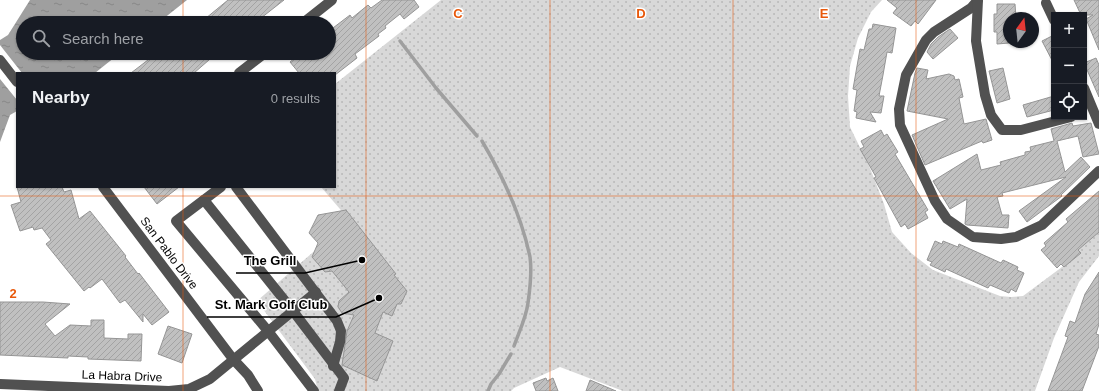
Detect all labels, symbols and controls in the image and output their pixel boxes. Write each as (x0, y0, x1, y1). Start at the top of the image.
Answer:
text: C (453, 6, 463, 21)
text: D (636, 6, 646, 21)
text: E (820, 6, 829, 21)
north arrow (1003, 12, 1039, 48)
map controls (1051, 12, 1087, 120)
button: + (1051, 12, 1087, 48)
search box (16, 16, 336, 60)
icon: search (30, 27, 52, 49)
text: Search here (62, 30, 144, 47)
button: − (1051, 48, 1087, 84)
button: locate (1051, 84, 1087, 120)
text: Nearby (32, 88, 90, 107)
text: 0 results (271, 91, 320, 106)
street label: San Pablo Drive (137, 214, 201, 292)
callout: The Grill (236, 248, 305, 273)
text: The Grill (244, 253, 296, 268)
text: 2 (9, 286, 17, 301)
callout: St. Mark Golf Club (207, 292, 336, 317)
text: St. Mark Golf Club (215, 297, 327, 312)
street label: La Habra Drive (81, 368, 163, 384)

